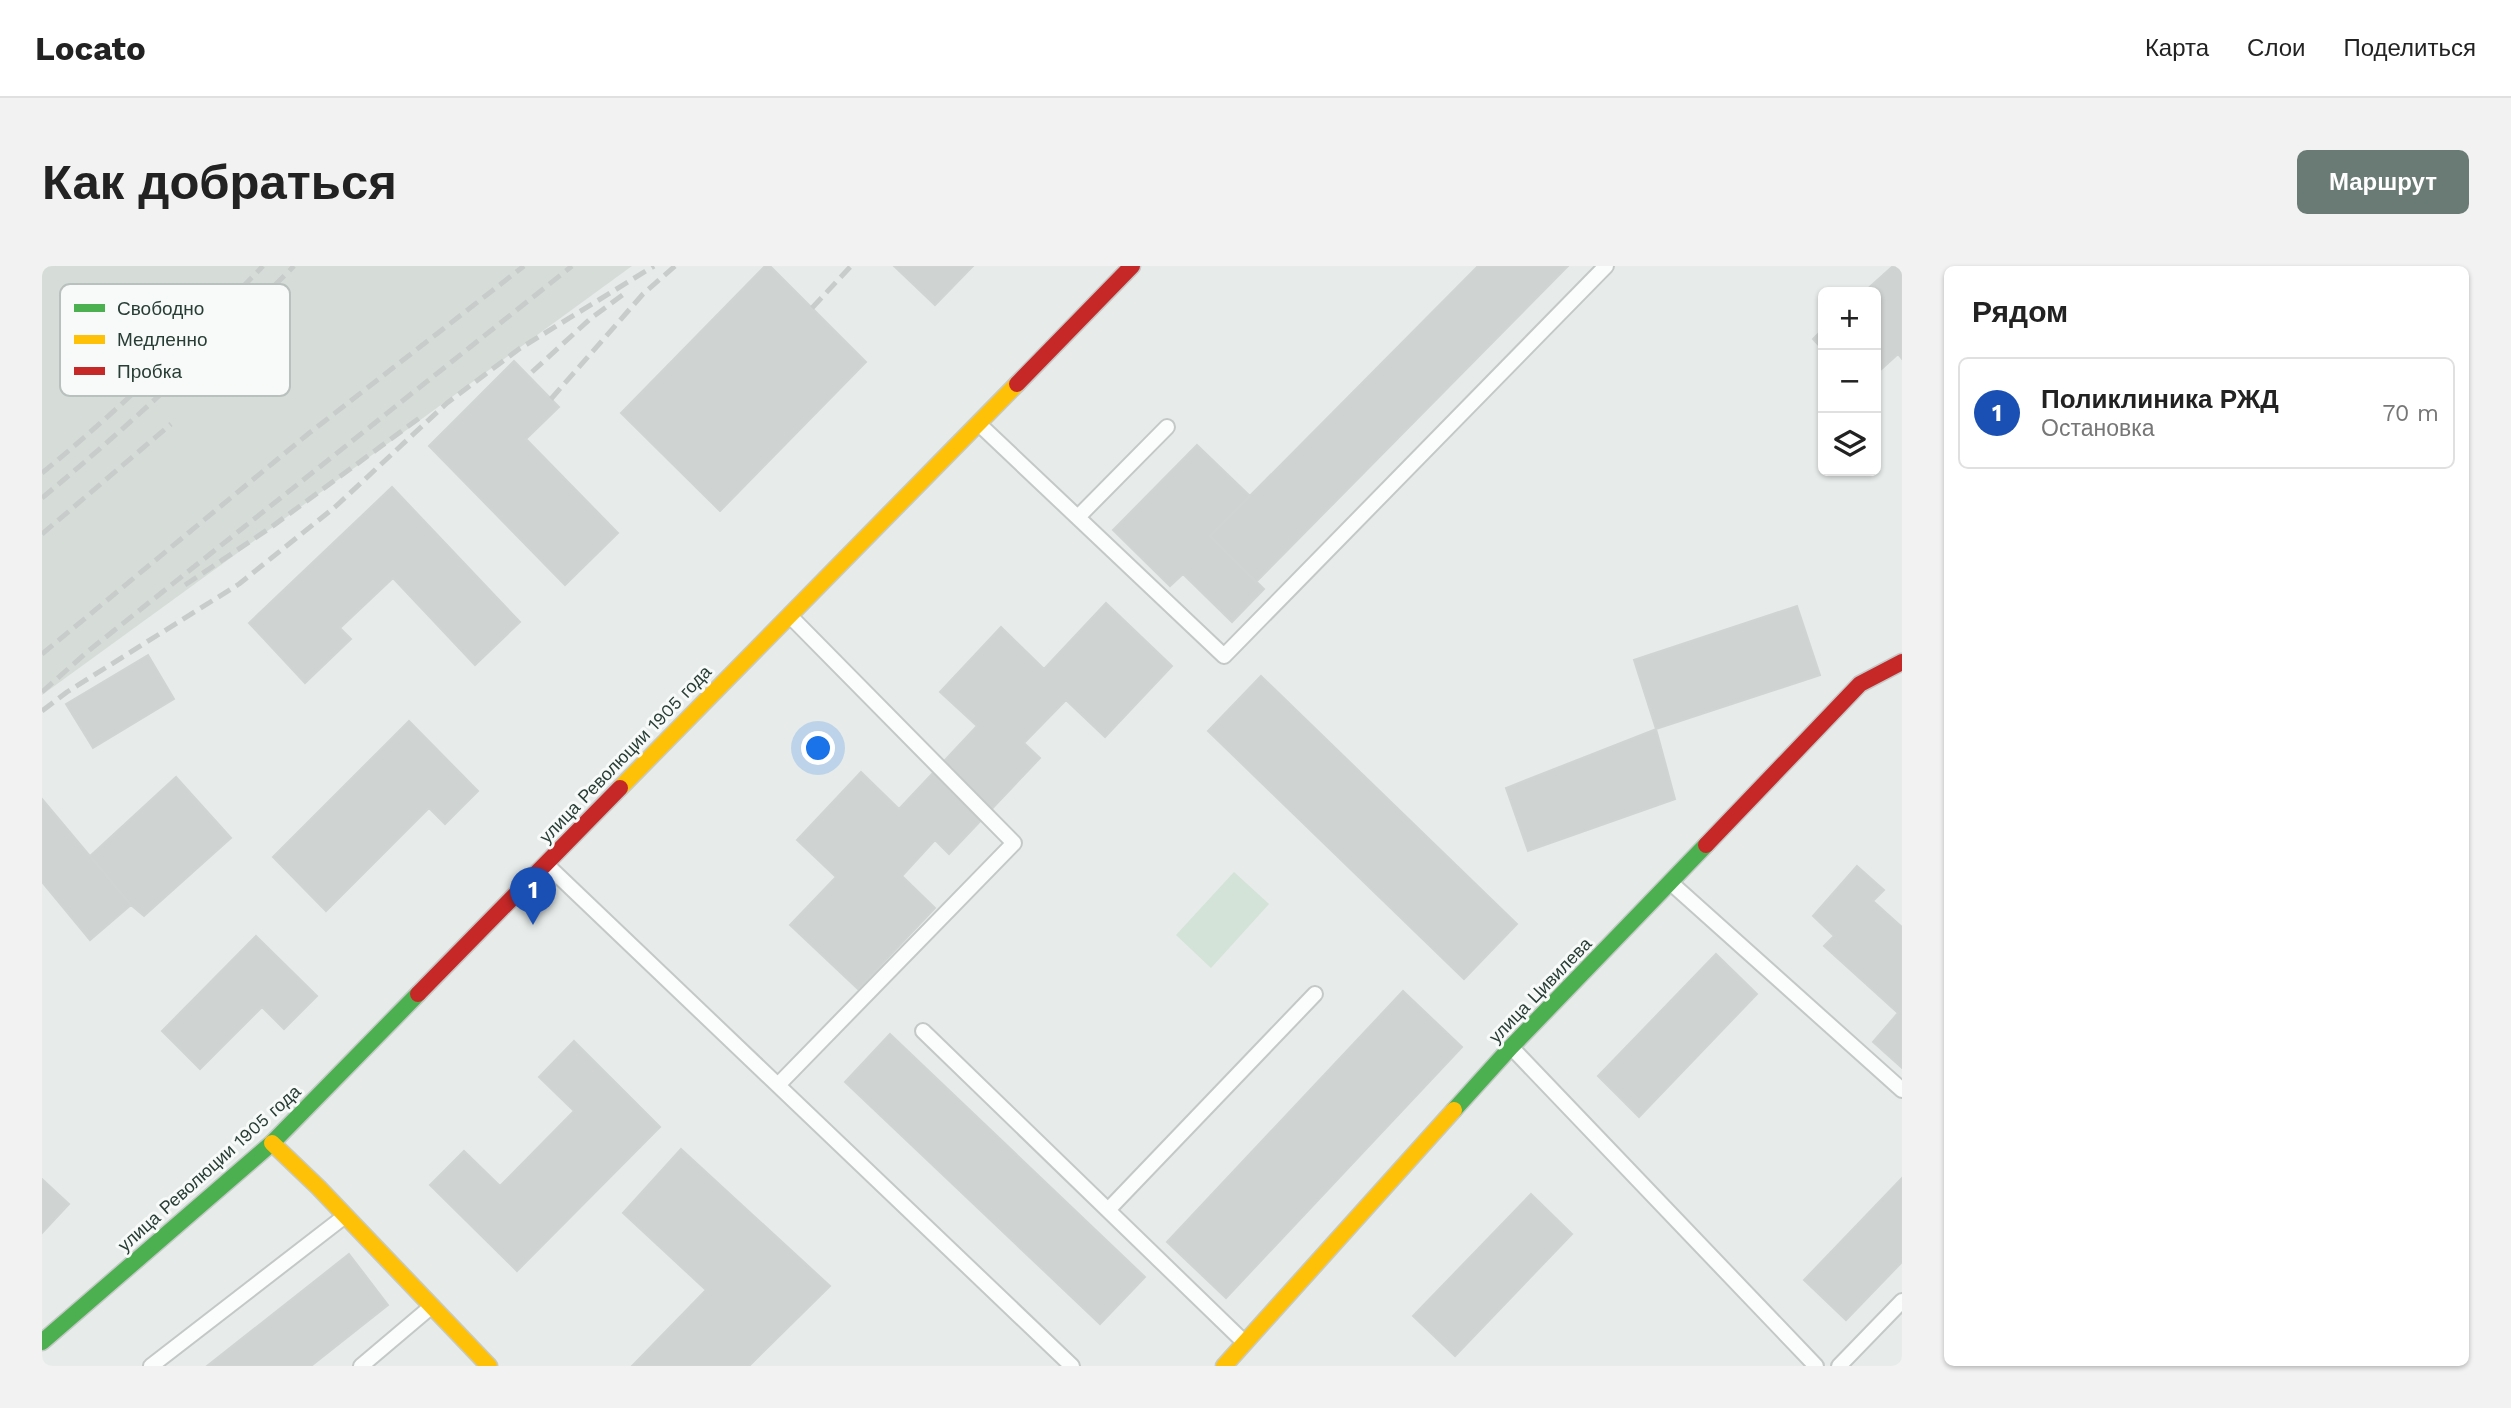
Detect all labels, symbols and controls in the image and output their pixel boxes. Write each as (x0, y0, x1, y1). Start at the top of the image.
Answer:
text: Locato (35, 29, 146, 68)
text: Карта (2145, 34, 2209, 62)
text: Слои (2247, 34, 2305, 62)
text: Поделиться (2343, 34, 2476, 62)
button: Маршрут (2297, 150, 2469, 214)
text: Как добраться (42, 153, 397, 211)
legend (60, 284, 290, 396)
map controls (1818, 287, 1881, 476)
button: + (1818, 287, 1881, 350)
text: Рядом (1972, 294, 2068, 329)
text: Свободно (117, 297, 204, 320)
text: Медленно (117, 328, 207, 351)
button: − (1818, 350, 1881, 413)
text: Пробка (117, 360, 182, 383)
text: Поликлиника РЖД (2041, 384, 2279, 414)
text: 1 (1992, 400, 2002, 427)
text: 70 m (2382, 400, 2439, 427)
button: layers (1818, 413, 1881, 476)
text: Остановка (2041, 415, 2155, 442)
street label: улица Революции 1905 года (535, 660, 716, 847)
your location (801, 731, 835, 765)
pin: 1 (510, 867, 556, 925)
street label: улица Цивилева (1484, 932, 1596, 1047)
street label: улица Революции 1905 года (113, 1080, 305, 1256)

